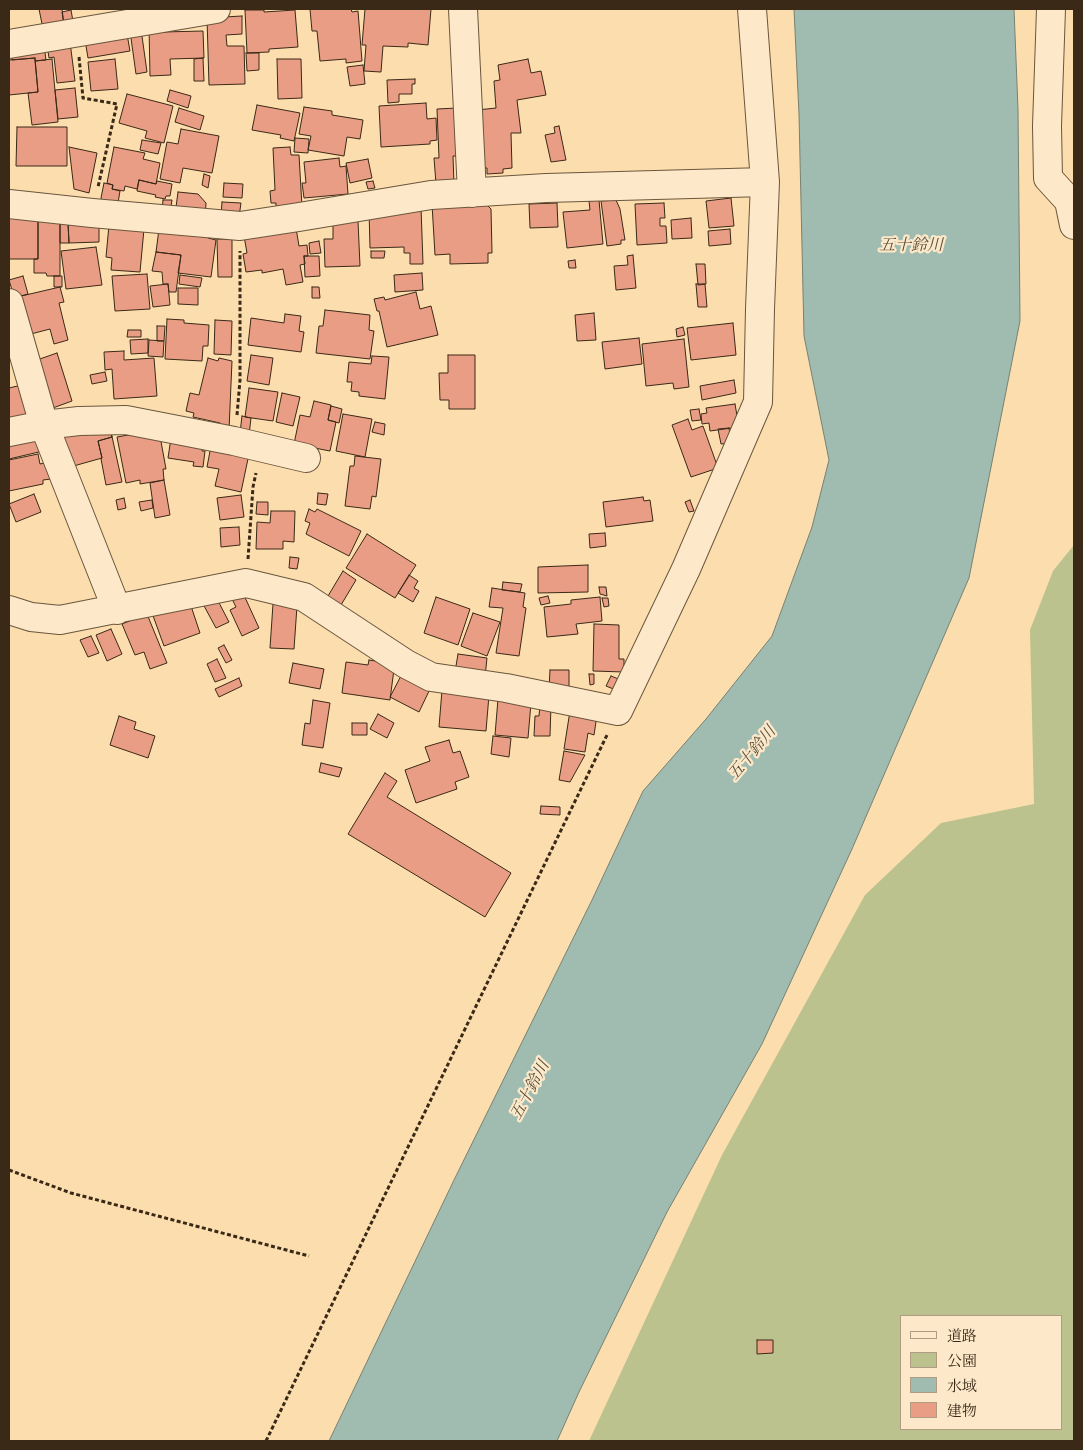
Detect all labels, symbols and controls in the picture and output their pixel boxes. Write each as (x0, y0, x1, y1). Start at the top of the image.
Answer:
water label: 五十鈴川 (879, 237, 943, 257)
water label: 五十鈴川 (725, 723, 781, 785)
water label: 五十鈴川 (508, 1058, 554, 1124)
legend (900, 1315, 1063, 1430)
text: 道路 (947, 1327, 977, 1346)
text: 公園 (947, 1352, 977, 1371)
text: 水域 (947, 1377, 977, 1396)
text: 建物 (947, 1402, 977, 1421)

